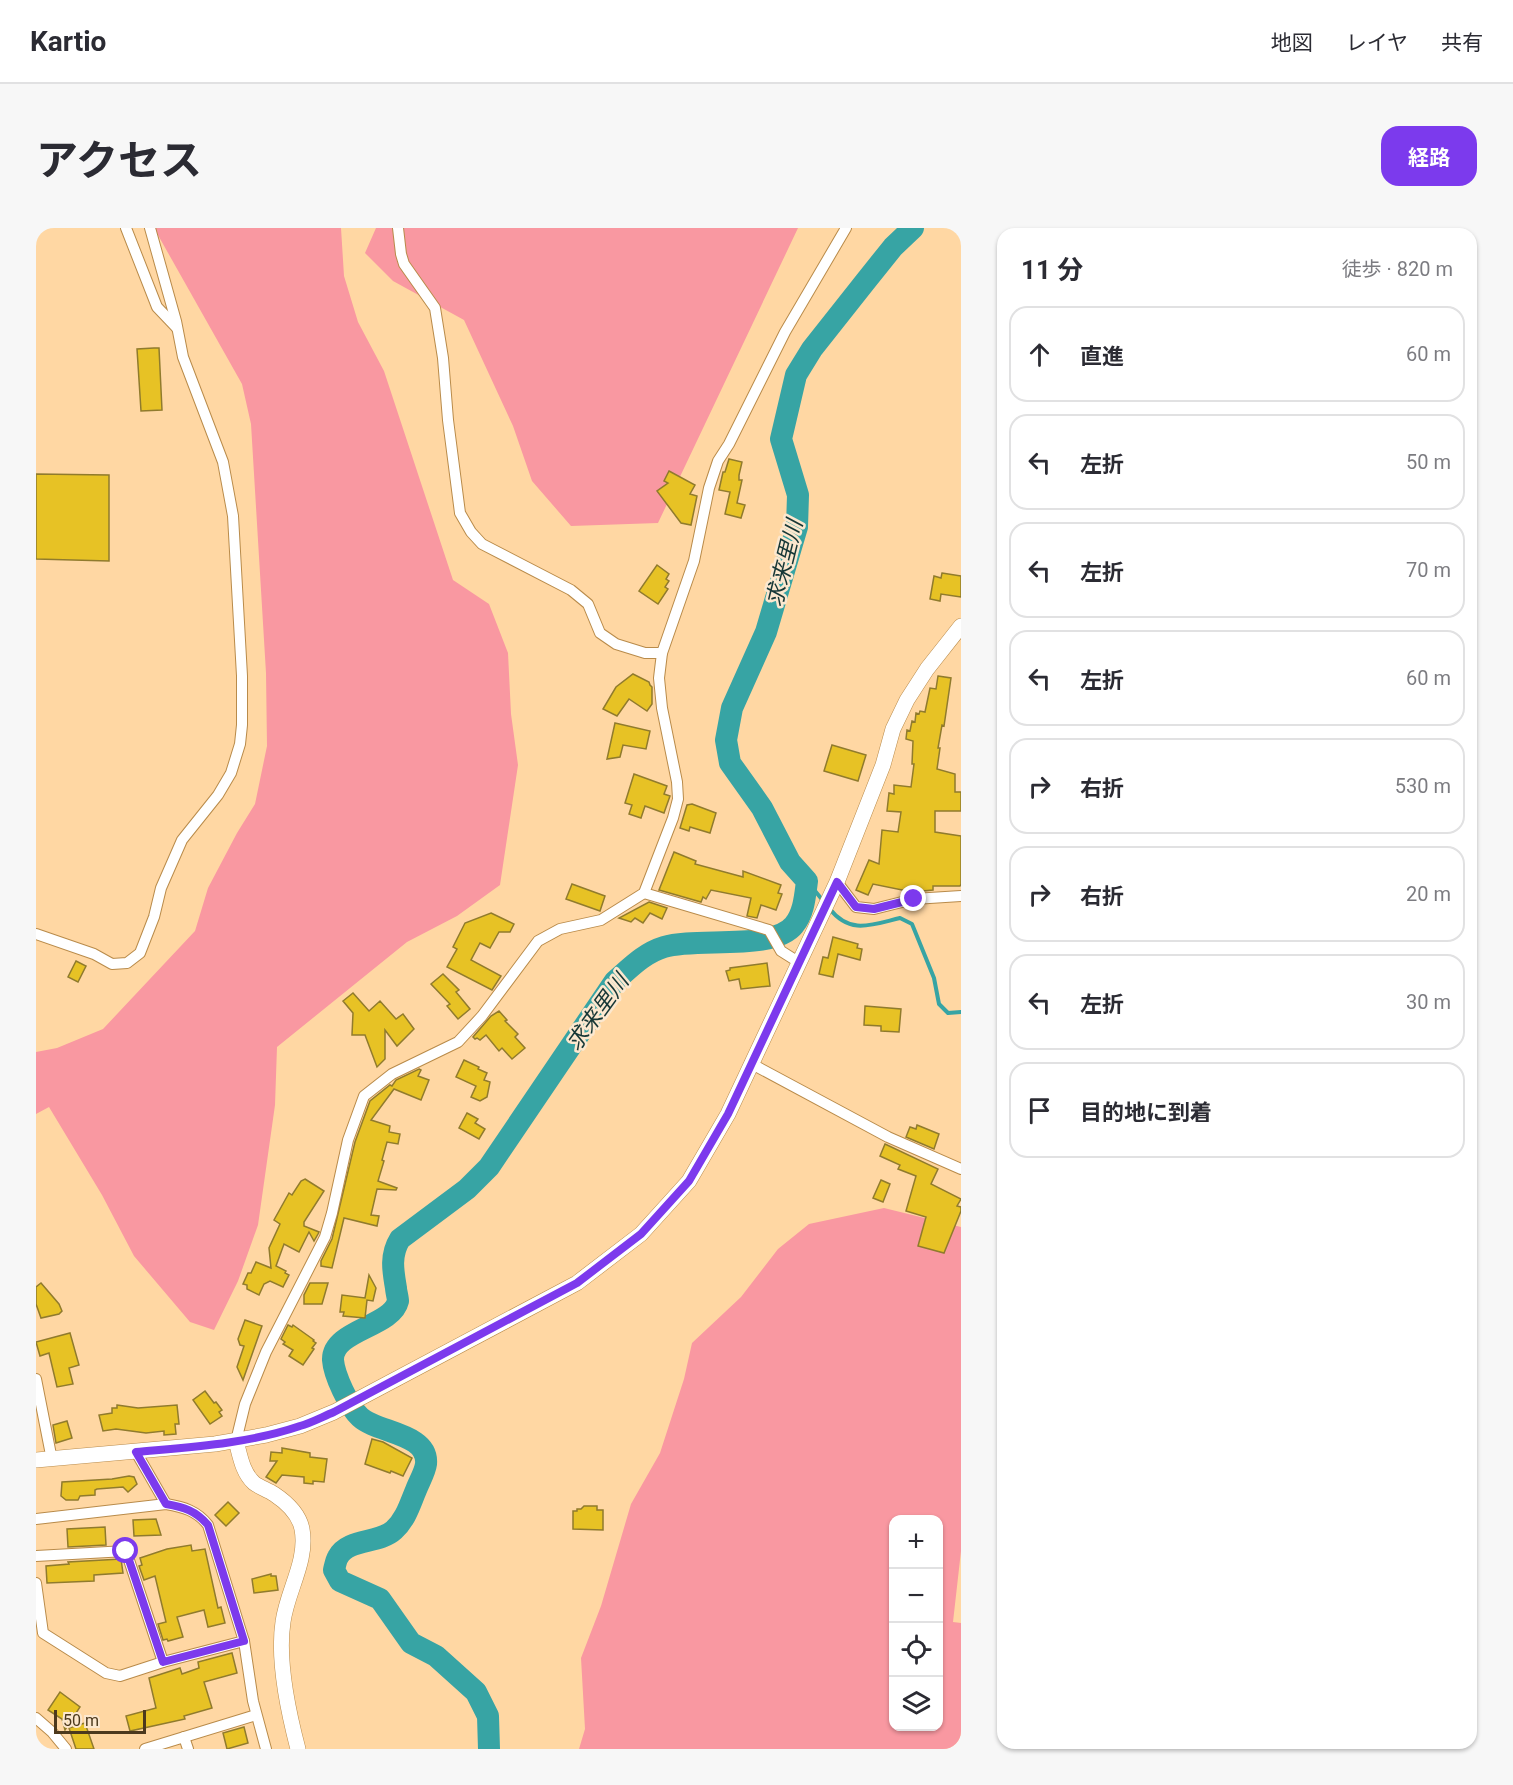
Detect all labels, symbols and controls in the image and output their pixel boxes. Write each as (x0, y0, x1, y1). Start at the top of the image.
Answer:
text: Kartio (30, 25, 106, 58)
text: 地図 (1271, 31, 1313, 55)
text: レイヤ (1346, 31, 1408, 55)
text: 共有 (1441, 31, 1483, 55)
button: 経路 (1381, 126, 1477, 186)
text: アクセス (36, 136, 202, 185)
text: 11 分 (1021, 255, 1083, 285)
text: 徒歩 · 820 m (1342, 257, 1453, 281)
icon: ahead (1023, 338, 1056, 371)
text: 60 m (1406, 342, 1451, 366)
text: 直進 (1080, 344, 1124, 369)
icon: left (1023, 446, 1056, 479)
text: 50 m (1406, 450, 1451, 474)
text: 左折 (1080, 452, 1124, 477)
water label: 求来里川 (762, 515, 808, 609)
icon: left (1023, 554, 1056, 587)
text: 70 m (1406, 558, 1451, 582)
text: 左折 (1080, 560, 1124, 585)
icon: left (1023, 662, 1056, 695)
text: 60 m (1406, 666, 1451, 690)
text: 左折 (1080, 668, 1124, 693)
icon: right (1023, 770, 1056, 803)
text: 530 m (1395, 774, 1451, 798)
text: 右折 (1080, 776, 1124, 801)
icon: right (1023, 878, 1056, 911)
text: 20 m (1406, 882, 1451, 906)
text: 右折 (1080, 884, 1124, 909)
route end (900, 885, 926, 911)
water label: 求来里川 (561, 968, 635, 1055)
icon: left (1023, 986, 1056, 1019)
text: 30 m (1406, 990, 1451, 1014)
text: 左折 (1080, 992, 1124, 1017)
icon: arrive (1023, 1094, 1056, 1127)
text: 目的地に到着 (1080, 1100, 1212, 1125)
map controls (889, 1515, 943, 1731)
button: + (889, 1515, 943, 1569)
route start (112, 1537, 138, 1563)
button: − (889, 1569, 943, 1623)
button: locate (889, 1623, 943, 1677)
button: layers (889, 1677, 943, 1731)
scale bar (54, 1707, 146, 1734)
text: 50 m (63, 1711, 99, 1730)

